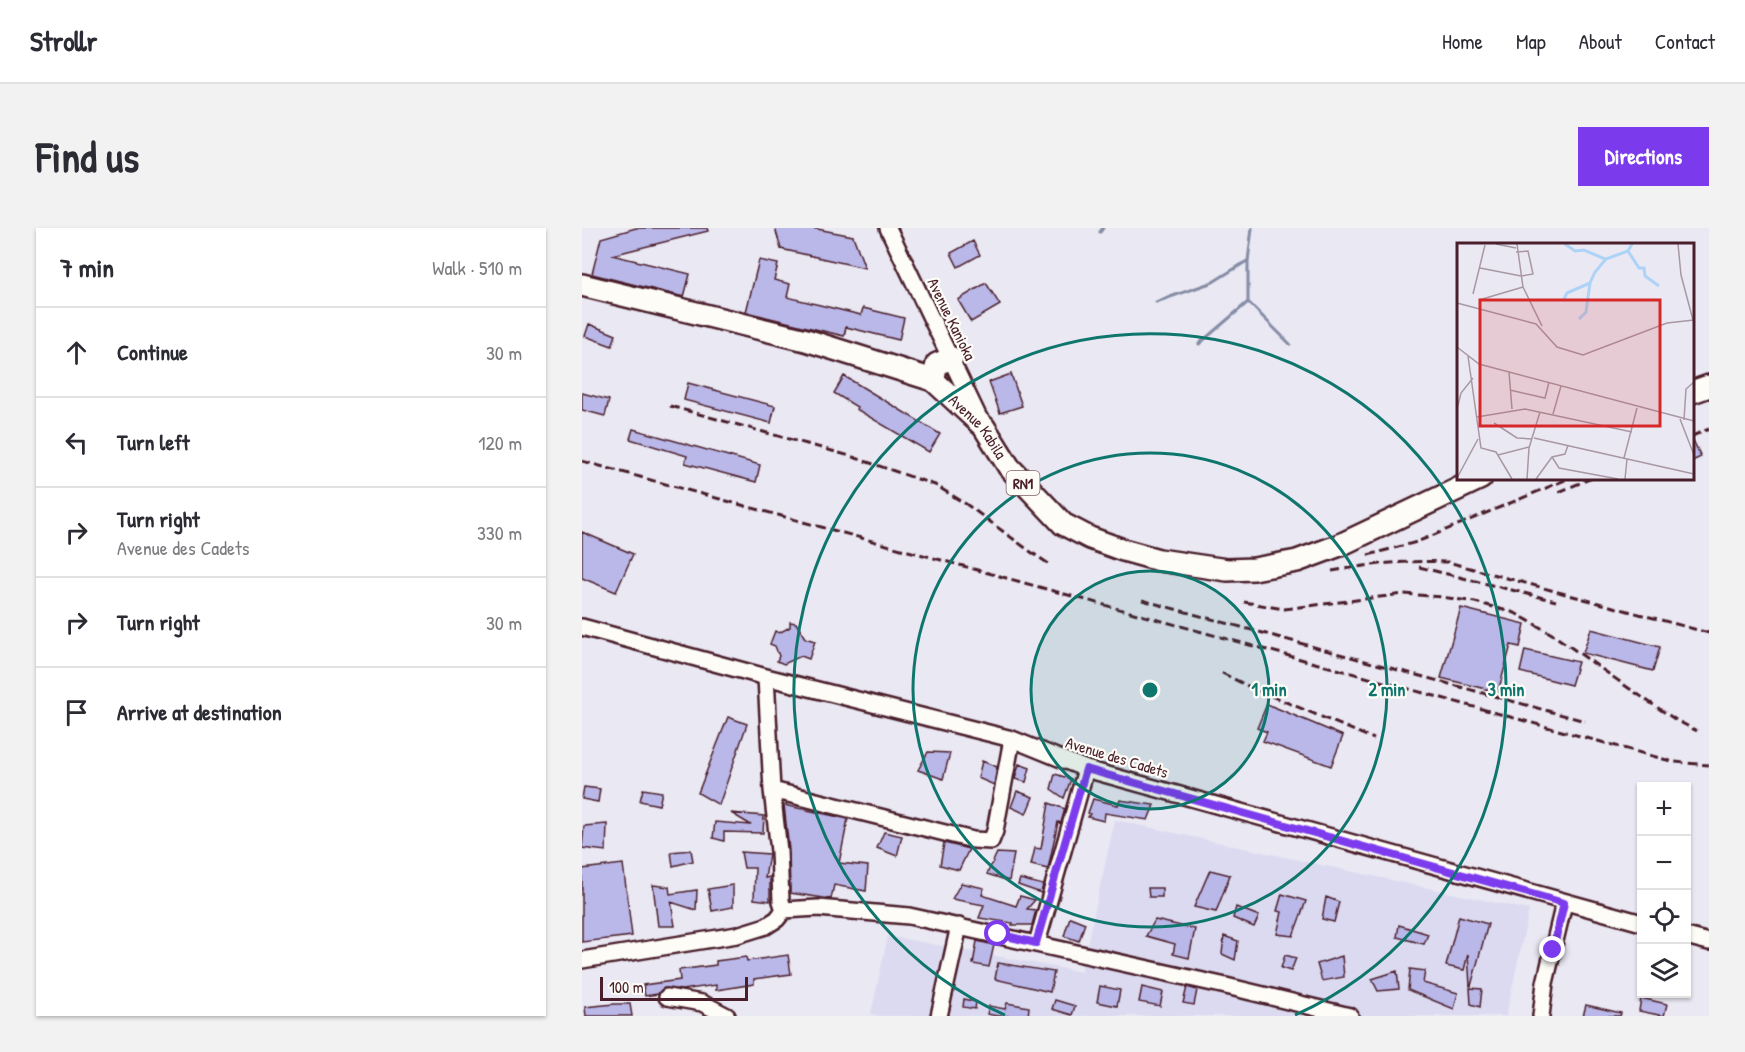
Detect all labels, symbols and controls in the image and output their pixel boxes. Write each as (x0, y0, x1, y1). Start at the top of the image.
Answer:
text: Strollr (30, 22, 97, 60)
text: Home (1442, 27, 1483, 56)
text: Map (1516, 27, 1546, 56)
text: About (1579, 27, 1622, 56)
text: Contact (1655, 27, 1715, 56)
button: Directions (1578, 127, 1709, 186)
text: Find us (36, 128, 139, 185)
inset map (1457, 243, 1694, 480)
text: 7 min (60, 250, 114, 285)
text: Walk · 510 m (432, 254, 522, 281)
street label: Avenue Kanioka (923, 274, 981, 364)
icon: ahead (60, 336, 93, 369)
text: Continue (117, 337, 188, 367)
text: 30 m (486, 339, 522, 366)
street label: Avenue Kabila (944, 389, 1012, 463)
icon: left (60, 426, 93, 459)
text: Turn left (117, 427, 190, 457)
text: 120 m (478, 429, 522, 456)
road number: RN1 (1006, 471, 1040, 495)
text: Turn right (117, 504, 200, 534)
icon: right (60, 516, 93, 549)
text: 330 m (477, 519, 522, 546)
text: Avenue des Cadets (117, 534, 250, 561)
icon: right (60, 606, 93, 639)
text: Turn right (117, 607, 200, 637)
text: 30 m (486, 609, 522, 636)
text: 1 min (1251, 677, 1287, 702)
text: 2 min (1369, 677, 1405, 702)
text: 3 min (1488, 677, 1524, 702)
centre of rings (1140, 680, 1160, 700)
icon: arrive (60, 696, 93, 729)
text: Arrive at destination (117, 697, 282, 727)
street label: Avenue des Cadets (1063, 731, 1171, 783)
map controls (1637, 782, 1691, 998)
button: + (1637, 782, 1691, 836)
button: − (1637, 836, 1691, 890)
button: locate (1637, 890, 1691, 944)
route start (984, 920, 1010, 946)
route end (1539, 936, 1565, 962)
button: layers (1637, 944, 1691, 998)
scale bar (600, 974, 748, 1002)
text: 100 m (609, 976, 644, 998)

